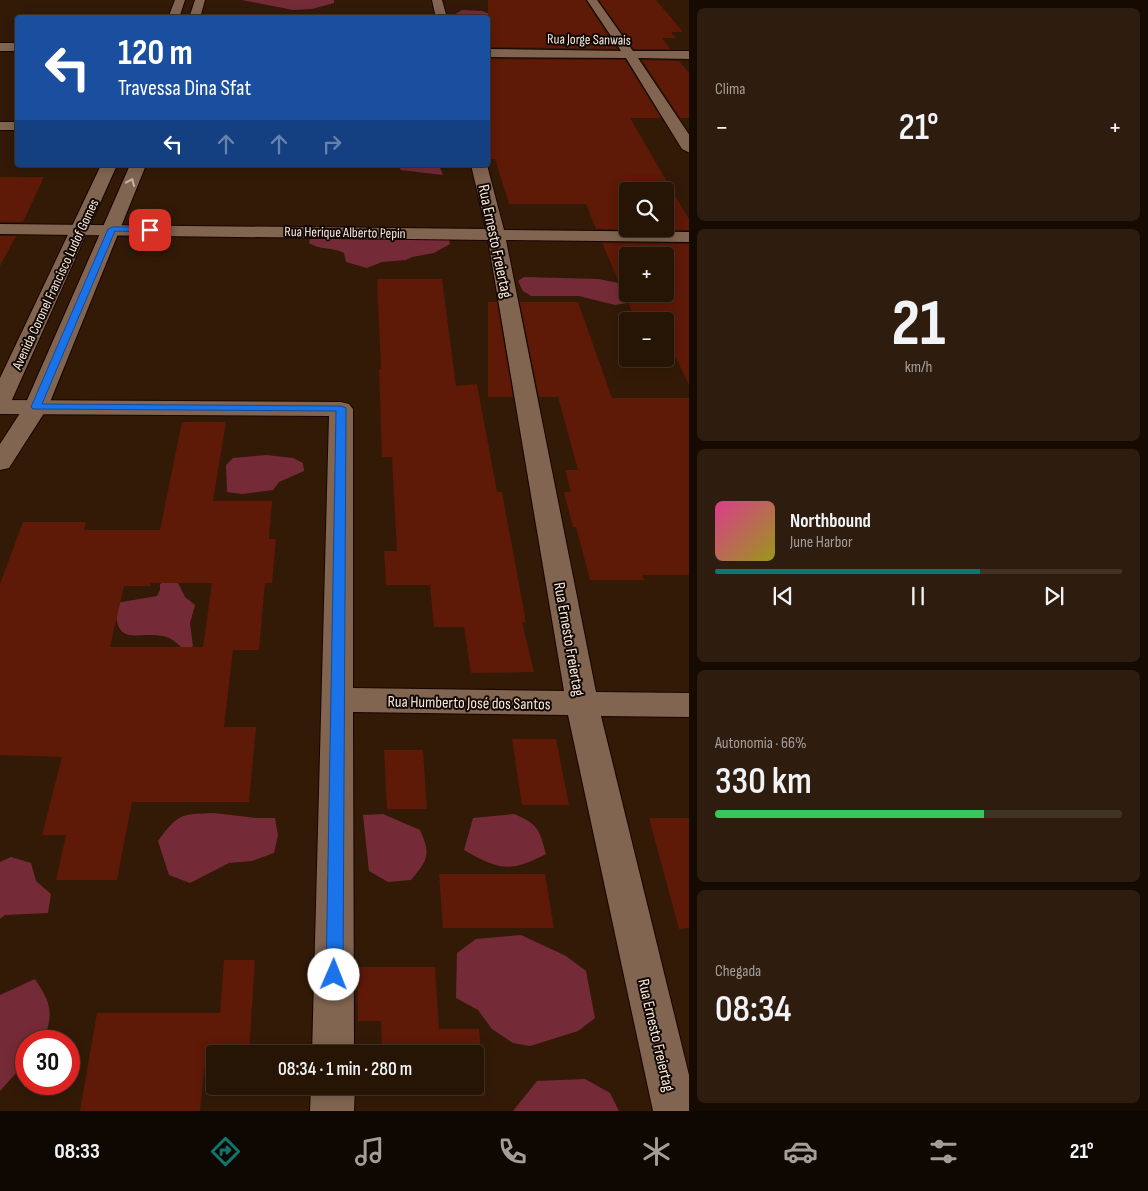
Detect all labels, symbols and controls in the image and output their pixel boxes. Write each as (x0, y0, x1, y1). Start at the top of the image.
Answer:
street label: Rua Jorge Sanwais (547, 30, 631, 49)
text: 120 m (118, 32, 193, 75)
icon: left (35, 35, 100, 100)
text: Travessa Dina Sfat (118, 75, 251, 102)
text: Clima (715, 80, 745, 99)
text: 21° (898, 105, 939, 150)
text: − (715, 111, 729, 144)
text: + (1108, 111, 1122, 144)
icon: left (159, 130, 187, 158)
icon: ahead (212, 130, 240, 158)
icon: ahead (265, 130, 293, 158)
icon: right (318, 130, 346, 158)
one-way arrow (125, 178, 136, 187)
map controls (619, 182, 674, 367)
button: search (619, 182, 674, 237)
street label: Rua Ernesto Freiertag (473, 183, 516, 300)
street label: Avenida Coronel Francisco Ludof Gomes (8, 196, 102, 373)
pin (129, 209, 171, 251)
icon: arrive (136, 216, 164, 244)
street label: Rua Herique Alberto Pepin (284, 223, 406, 242)
button: + (619, 247, 674, 302)
text: 21 (891, 286, 946, 364)
button: − (619, 312, 674, 367)
text: km/h (905, 358, 932, 377)
text: Northbound (790, 510, 871, 533)
text: June Harbor (790, 533, 853, 552)
street label: Rua Ernesto Freiertag (549, 581, 588, 698)
icon: previous (769, 582, 797, 610)
icon: pause (904, 582, 932, 610)
icon: next (1040, 582, 1068, 610)
street label: Rua Humberto José dos Santos (387, 693, 551, 714)
text: Autonomia · 66% (715, 734, 807, 753)
text: 330 km (715, 759, 812, 804)
position arrow (307, 948, 359, 1000)
text: Chegada (715, 962, 761, 981)
street label: Rua Ernesto Freiertag (633, 977, 678, 1094)
text: 08:34 (715, 987, 792, 1032)
speed limit sign: 30 (15, 1030, 80, 1095)
text: 08:34 · 1 min · 280 m (278, 1058, 412, 1081)
icon: directions (208, 1134, 243, 1169)
icon: music (352, 1134, 387, 1169)
icon: phone (495, 1134, 530, 1169)
icon: climate (639, 1134, 674, 1169)
icon: car (783, 1134, 818, 1169)
icon: filters (926, 1134, 961, 1169)
text: 08:33 (54, 1138, 100, 1165)
text: 21° (1070, 1138, 1094, 1165)

